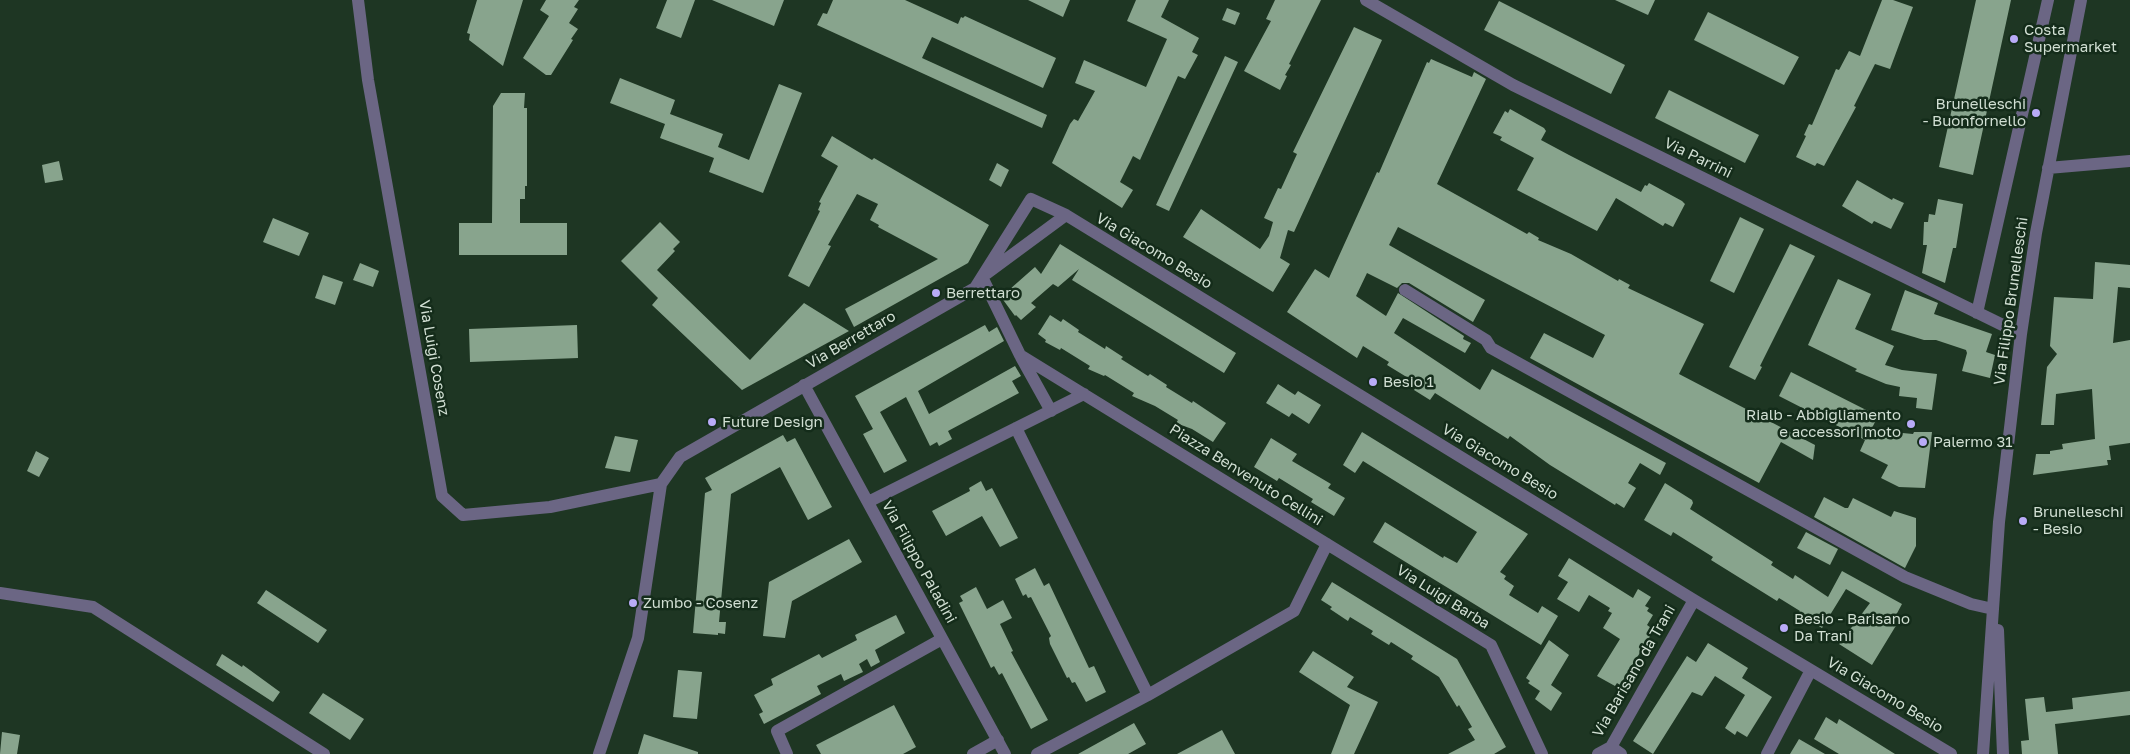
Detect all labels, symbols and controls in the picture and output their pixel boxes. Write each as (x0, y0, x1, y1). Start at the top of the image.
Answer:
place label: Costa Supermarket (2024, 21, 2117, 56)
marker: Costa Supermarket (2008, 33, 2020, 45)
place label: Brunelleschi - Buonfornello (1923, 95, 2026, 130)
marker: Brunelleschi - Buonfornello (2030, 107, 2042, 119)
street label: Via Parrini (1661, 134, 1735, 182)
street label: Via Giacomo Besio (1093, 209, 1215, 293)
street label: Via Filippo Brunelleschi (1990, 216, 2032, 386)
place label: Berrettaro (946, 284, 1020, 302)
marker: Berrettaro (930, 287, 942, 299)
street label: Via Luigi Cosenz (415, 299, 453, 417)
street label: Via Berrettaro (803, 307, 899, 373)
place label: Besio 1 (1383, 373, 1434, 391)
marker: Besio 1 (1367, 376, 1379, 388)
place label: Rialb - Abbigliamento e accessori moto (1746, 406, 1901, 441)
place label: Future Design (722, 413, 823, 431)
marker: Future Design (706, 416, 718, 428)
marker: Rialb - Abbigliamento e accessori moto (1905, 418, 1917, 430)
street label: Piazza Benvenuto Cellini (1166, 420, 1326, 530)
street label: Via Giacomo Besio (1439, 420, 1561, 504)
place label: Palermo 31 (1933, 433, 2012, 451)
marker: Palermo 31 (1917, 436, 1929, 448)
street label: Via Filippo Paladini (878, 498, 960, 626)
place label: Brunelleschi - Besio (2033, 503, 2123, 538)
marker: Brunelleschi - Besio (2017, 515, 2029, 527)
street label: Via Luigi Barba (1393, 561, 1493, 633)
place label: Zumbo - Cosenz (643, 594, 758, 612)
marker: Zumbo - Cosenz (627, 597, 639, 609)
street label: Via Barisano da Trani (1589, 602, 1679, 740)
place label: Besio - Barisano Da Trani (1794, 610, 1910, 645)
marker: Besio - Barisano Da Trani (1778, 622, 1790, 634)
street label: Via Giacomo Besio (1824, 653, 1946, 737)

